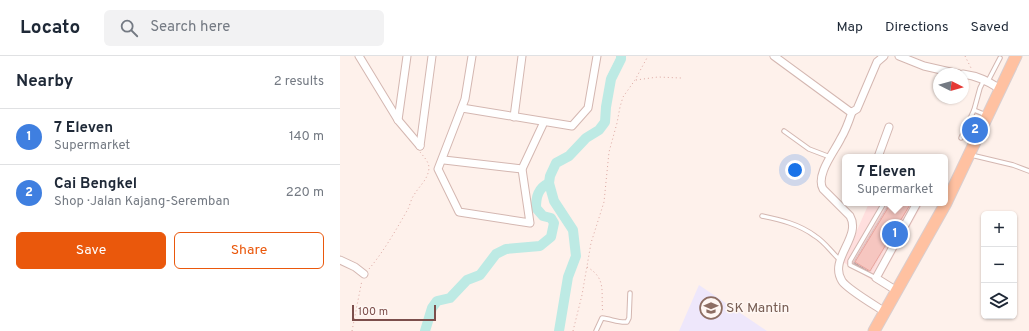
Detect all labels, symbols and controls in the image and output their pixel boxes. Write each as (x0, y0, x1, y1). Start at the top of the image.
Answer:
search box (104, 10, 384, 46)
text: Locato (20, 16, 80, 40)
icon: search (118, 17, 140, 39)
text: Search here (150, 18, 230, 37)
text: Map (837, 19, 863, 36)
text: Directions (885, 19, 949, 36)
text: Saved (971, 19, 1009, 36)
north arrow (933, 68, 969, 104)
text: Nearby (16, 71, 73, 93)
text: 2 results (274, 74, 324, 90)
pin: 2 (962, 115, 988, 145)
text: 7 Eleven (54, 119, 113, 138)
text: 1 (26, 129, 32, 145)
text: 140 m (289, 129, 324, 145)
text: Supermarket (54, 138, 130, 154)
popup (842, 154, 948, 206)
your location (785, 160, 805, 180)
text: 7 Eleven (857, 163, 916, 182)
text: Cai Bengkel (54, 175, 137, 194)
text: Supermarket (857, 182, 933, 198)
text: 2 (25, 185, 33, 201)
text: 220 m (286, 185, 324, 201)
text: Shop · Jalan Kajang-Seremban (54, 194, 230, 210)
map controls (981, 211, 1017, 319)
button: + (981, 211, 1017, 247)
pin: 1 (882, 219, 908, 249)
button: Save (16, 232, 166, 269)
button: Share (174, 232, 324, 269)
button: − (981, 247, 1017, 283)
button: layers (981, 283, 1017, 319)
school or university icon: SK Mantin (698, 295, 724, 321)
place label: SK Mantin (726, 300, 789, 317)
scale bar (352, 303, 436, 322)
text: 100 m (358, 305, 388, 319)

